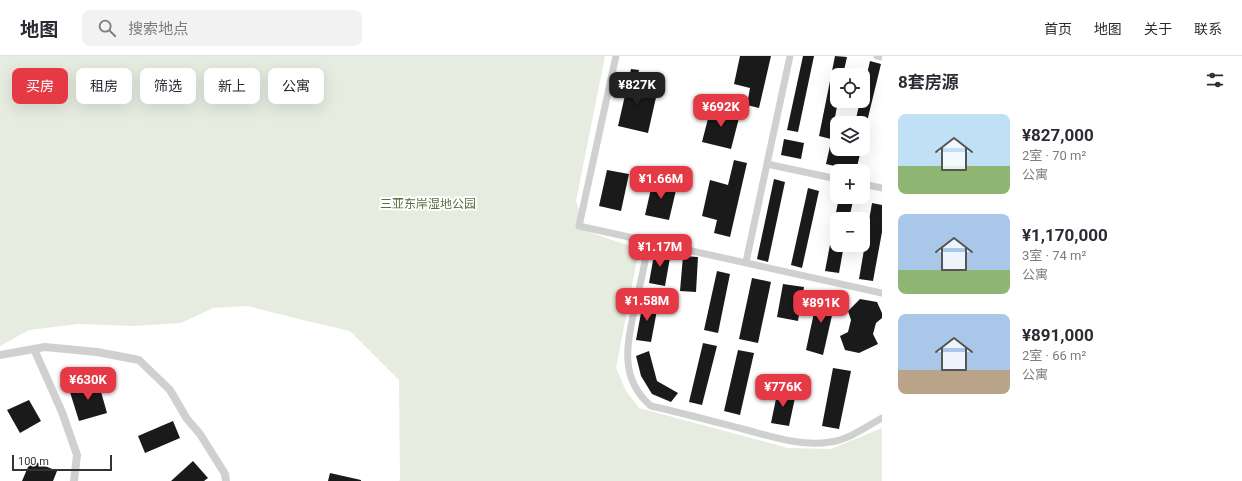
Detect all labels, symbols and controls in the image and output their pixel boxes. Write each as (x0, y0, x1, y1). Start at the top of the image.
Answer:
search box (82, 10, 362, 46)
icon: search (96, 17, 118, 39)
text: 地图 (20, 18, 58, 41)
text: 搜索地点 (128, 20, 188, 38)
text: 首页 (1044, 21, 1072, 37)
text: 地图 (1094, 21, 1122, 37)
text: 关于 (1144, 21, 1172, 37)
text: 联系 (1194, 21, 1222, 37)
chip: 买房 (12, 68, 68, 104)
chip: 租房 (76, 68, 132, 104)
chip: 筛选 (140, 68, 196, 104)
chip: 新上 (204, 68, 260, 104)
chip: 公寓 (268, 68, 324, 104)
map controls (830, 68, 870, 252)
button: locate (830, 68, 870, 108)
icon: filters (1204, 69, 1226, 91)
pin: ¥827K (609, 72, 665, 106)
text: 8套房源 (898, 72, 959, 92)
text: ¥827K (618, 77, 656, 92)
pin: ¥692K (693, 94, 749, 128)
text: ¥692K (702, 99, 740, 114)
button: layers (830, 116, 870, 156)
text: ¥827,000 (1022, 125, 1094, 145)
icon: home (930, 130, 978, 178)
text: 2室 · 70 m² (1022, 148, 1086, 163)
button: + (830, 164, 870, 204)
pin: ¥1.66M (628, 166, 694, 200)
text: 公寓 (1022, 167, 1048, 182)
text: ¥1.66M (639, 171, 683, 186)
park label: 三亚东岸湿地公园 (380, 197, 476, 211)
button: − (830, 212, 870, 252)
text: ¥1,170,000 (1022, 225, 1108, 245)
icon: home (930, 230, 978, 278)
pin: ¥1.17M (627, 234, 693, 268)
text: ¥1.17M (638, 239, 682, 254)
text: 3室 · 74 m² (1022, 248, 1086, 263)
text: 公寓 (1022, 267, 1048, 282)
pin: ¥1.58M (614, 288, 680, 322)
pin: ¥891K (793, 290, 849, 324)
text: ¥1.58M (625, 293, 669, 308)
text: ¥891K (802, 295, 840, 310)
text: ¥891,000 (1022, 325, 1094, 345)
icon: home (930, 330, 978, 378)
text: 2室 · 66 m² (1022, 348, 1086, 363)
pin: ¥630K (60, 367, 116, 401)
text: 公寓 (1022, 367, 1048, 382)
text: ¥630K (69, 372, 107, 387)
pin: ¥776K (755, 374, 811, 408)
text: ¥776K (764, 379, 802, 394)
scale bar (12, 453, 112, 472)
text: 100 m (18, 455, 49, 468)

